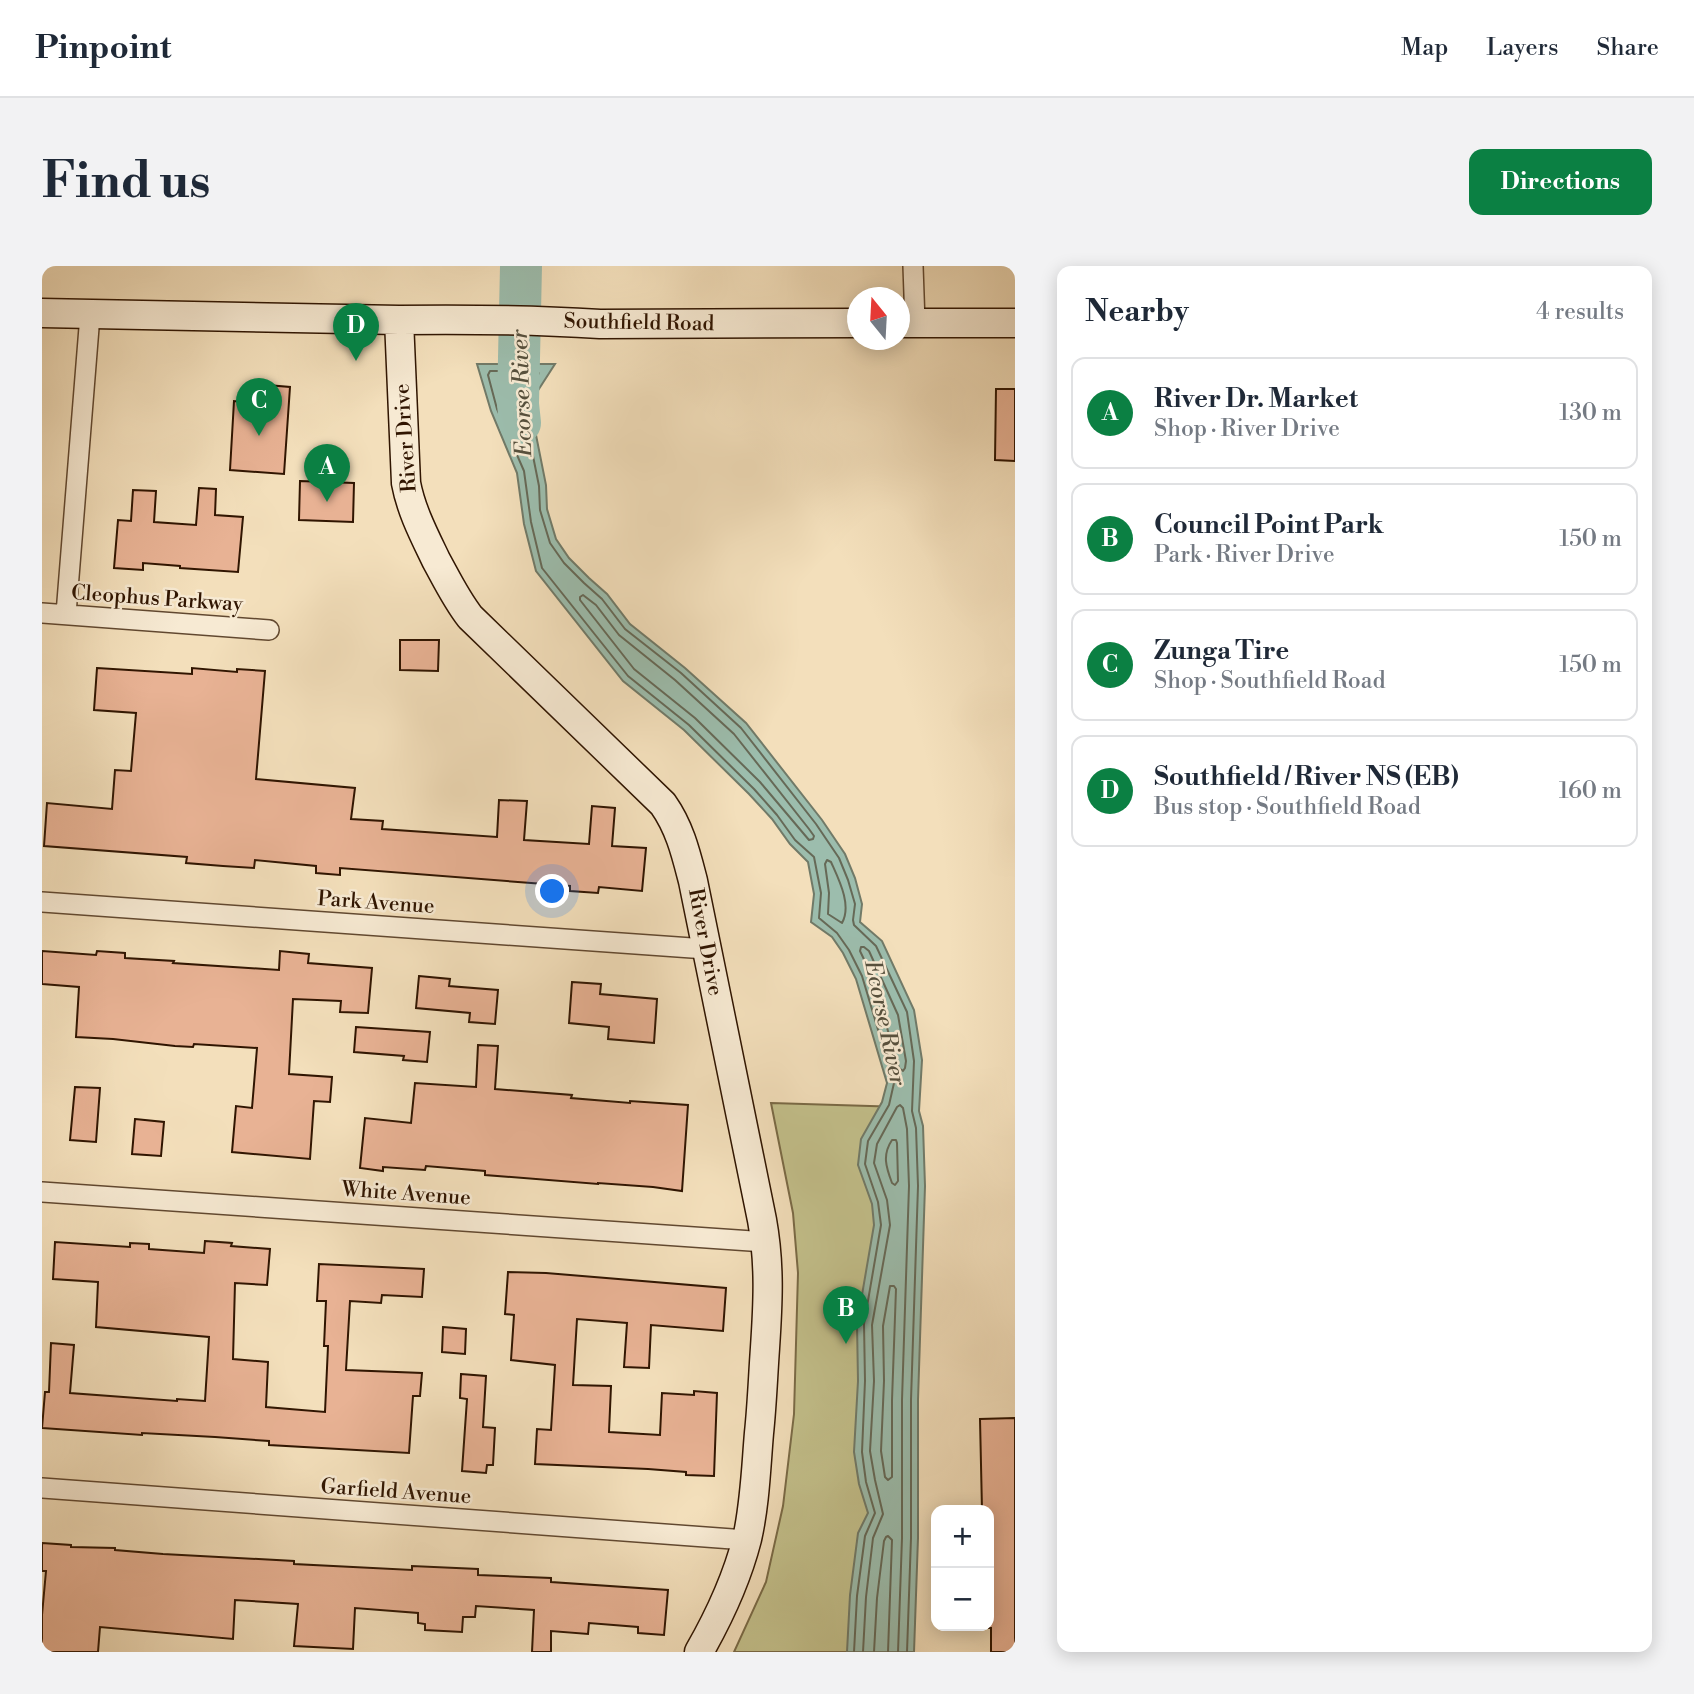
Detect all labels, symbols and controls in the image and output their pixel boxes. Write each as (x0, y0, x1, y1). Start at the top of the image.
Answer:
text: Pinpoint (35, 28, 172, 69)
text: Map (1401, 33, 1448, 63)
text: Layers (1486, 33, 1558, 63)
text: Share (1596, 33, 1659, 63)
button: Directions (1469, 149, 1652, 215)
text: Find us (42, 152, 211, 213)
north arrow (847, 287, 910, 350)
text: Nearby (1085, 293, 1189, 331)
text: 4 results (1536, 298, 1624, 326)
pin: D (333, 303, 379, 361)
street label: Southfield Road (563, 309, 715, 337)
water label: Ecorse River (506, 328, 538, 458)
pin: C (236, 378, 282, 436)
street label: River Drive (389, 383, 423, 493)
text: River Dr. Market (1154, 383, 1358, 415)
text: A (1102, 399, 1118, 427)
text: 130 m (1559, 399, 1622, 427)
text: Shop · River Drive (1154, 415, 1340, 443)
pin: A (304, 444, 350, 502)
text: Council Point Park (1154, 509, 1384, 541)
text: B (1101, 525, 1119, 553)
text: 150 m (1559, 525, 1622, 553)
text: Park · River Drive (1154, 541, 1335, 569)
street label: Cleophus Parkway (70, 580, 245, 618)
text: Zunga Tire (1154, 635, 1289, 667)
text: C (1102, 651, 1118, 679)
text: 150 m (1559, 651, 1622, 679)
text: Shop · Southfield Road (1154, 667, 1385, 695)
text: Southfield / River NS (EB) (1154, 761, 1459, 793)
text: D (1101, 777, 1119, 805)
text: 160 m (1559, 777, 1622, 805)
text: Bus stop · Southfield Road (1154, 793, 1421, 821)
your location (535, 874, 569, 908)
street label: Park Avenue (317, 886, 435, 920)
street label: River Drive (682, 886, 728, 998)
water label: Ecorse River (858, 957, 912, 1089)
street label: White Avenue (339, 1176, 472, 1211)
pin: B (823, 1286, 869, 1344)
street label: Garfield Avenue (320, 1474, 472, 1510)
map controls (931, 1505, 994, 1631)
button: + (931, 1505, 994, 1568)
button: − (931, 1568, 994, 1631)

